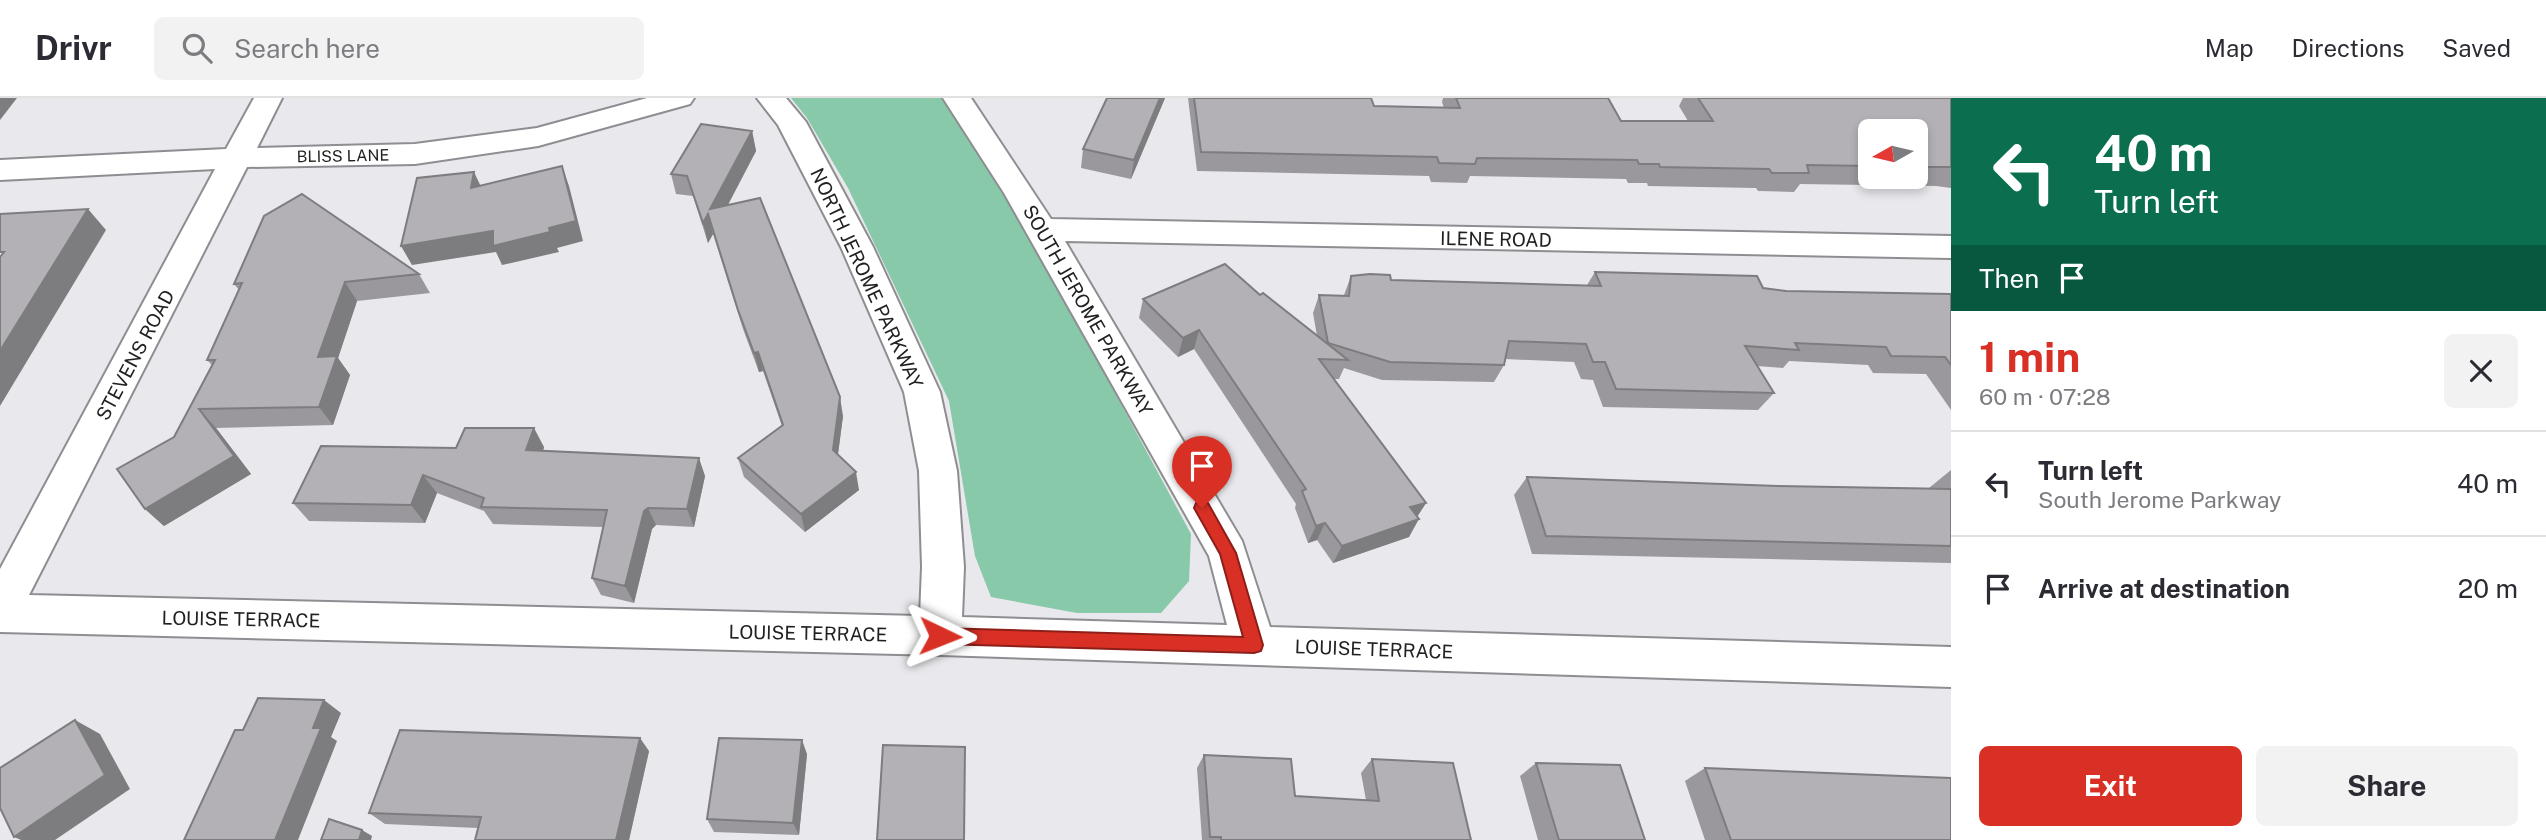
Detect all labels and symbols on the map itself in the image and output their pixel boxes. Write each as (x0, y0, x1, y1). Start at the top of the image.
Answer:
north arrow (1858, 119, 1928, 189)
street label: BLISS LANE (296, 146, 390, 166)
street label: NORTH JEROME PARKWAY (806, 164, 928, 392)
street label: SOUTH JEROME PARKWAY (1019, 201, 1158, 419)
street label: ILENE ROAD (1440, 227, 1552, 251)
street label: STEVENS ROAD (91, 286, 179, 424)
pin (1172, 436, 1232, 508)
position arrow (903, 599, 977, 673)
street label: LOUISE TERRACE (161, 607, 321, 631)
street label: LOUISE TERRACE (728, 621, 888, 645)
street label: LOUISE TERRACE (1294, 635, 1454, 663)

